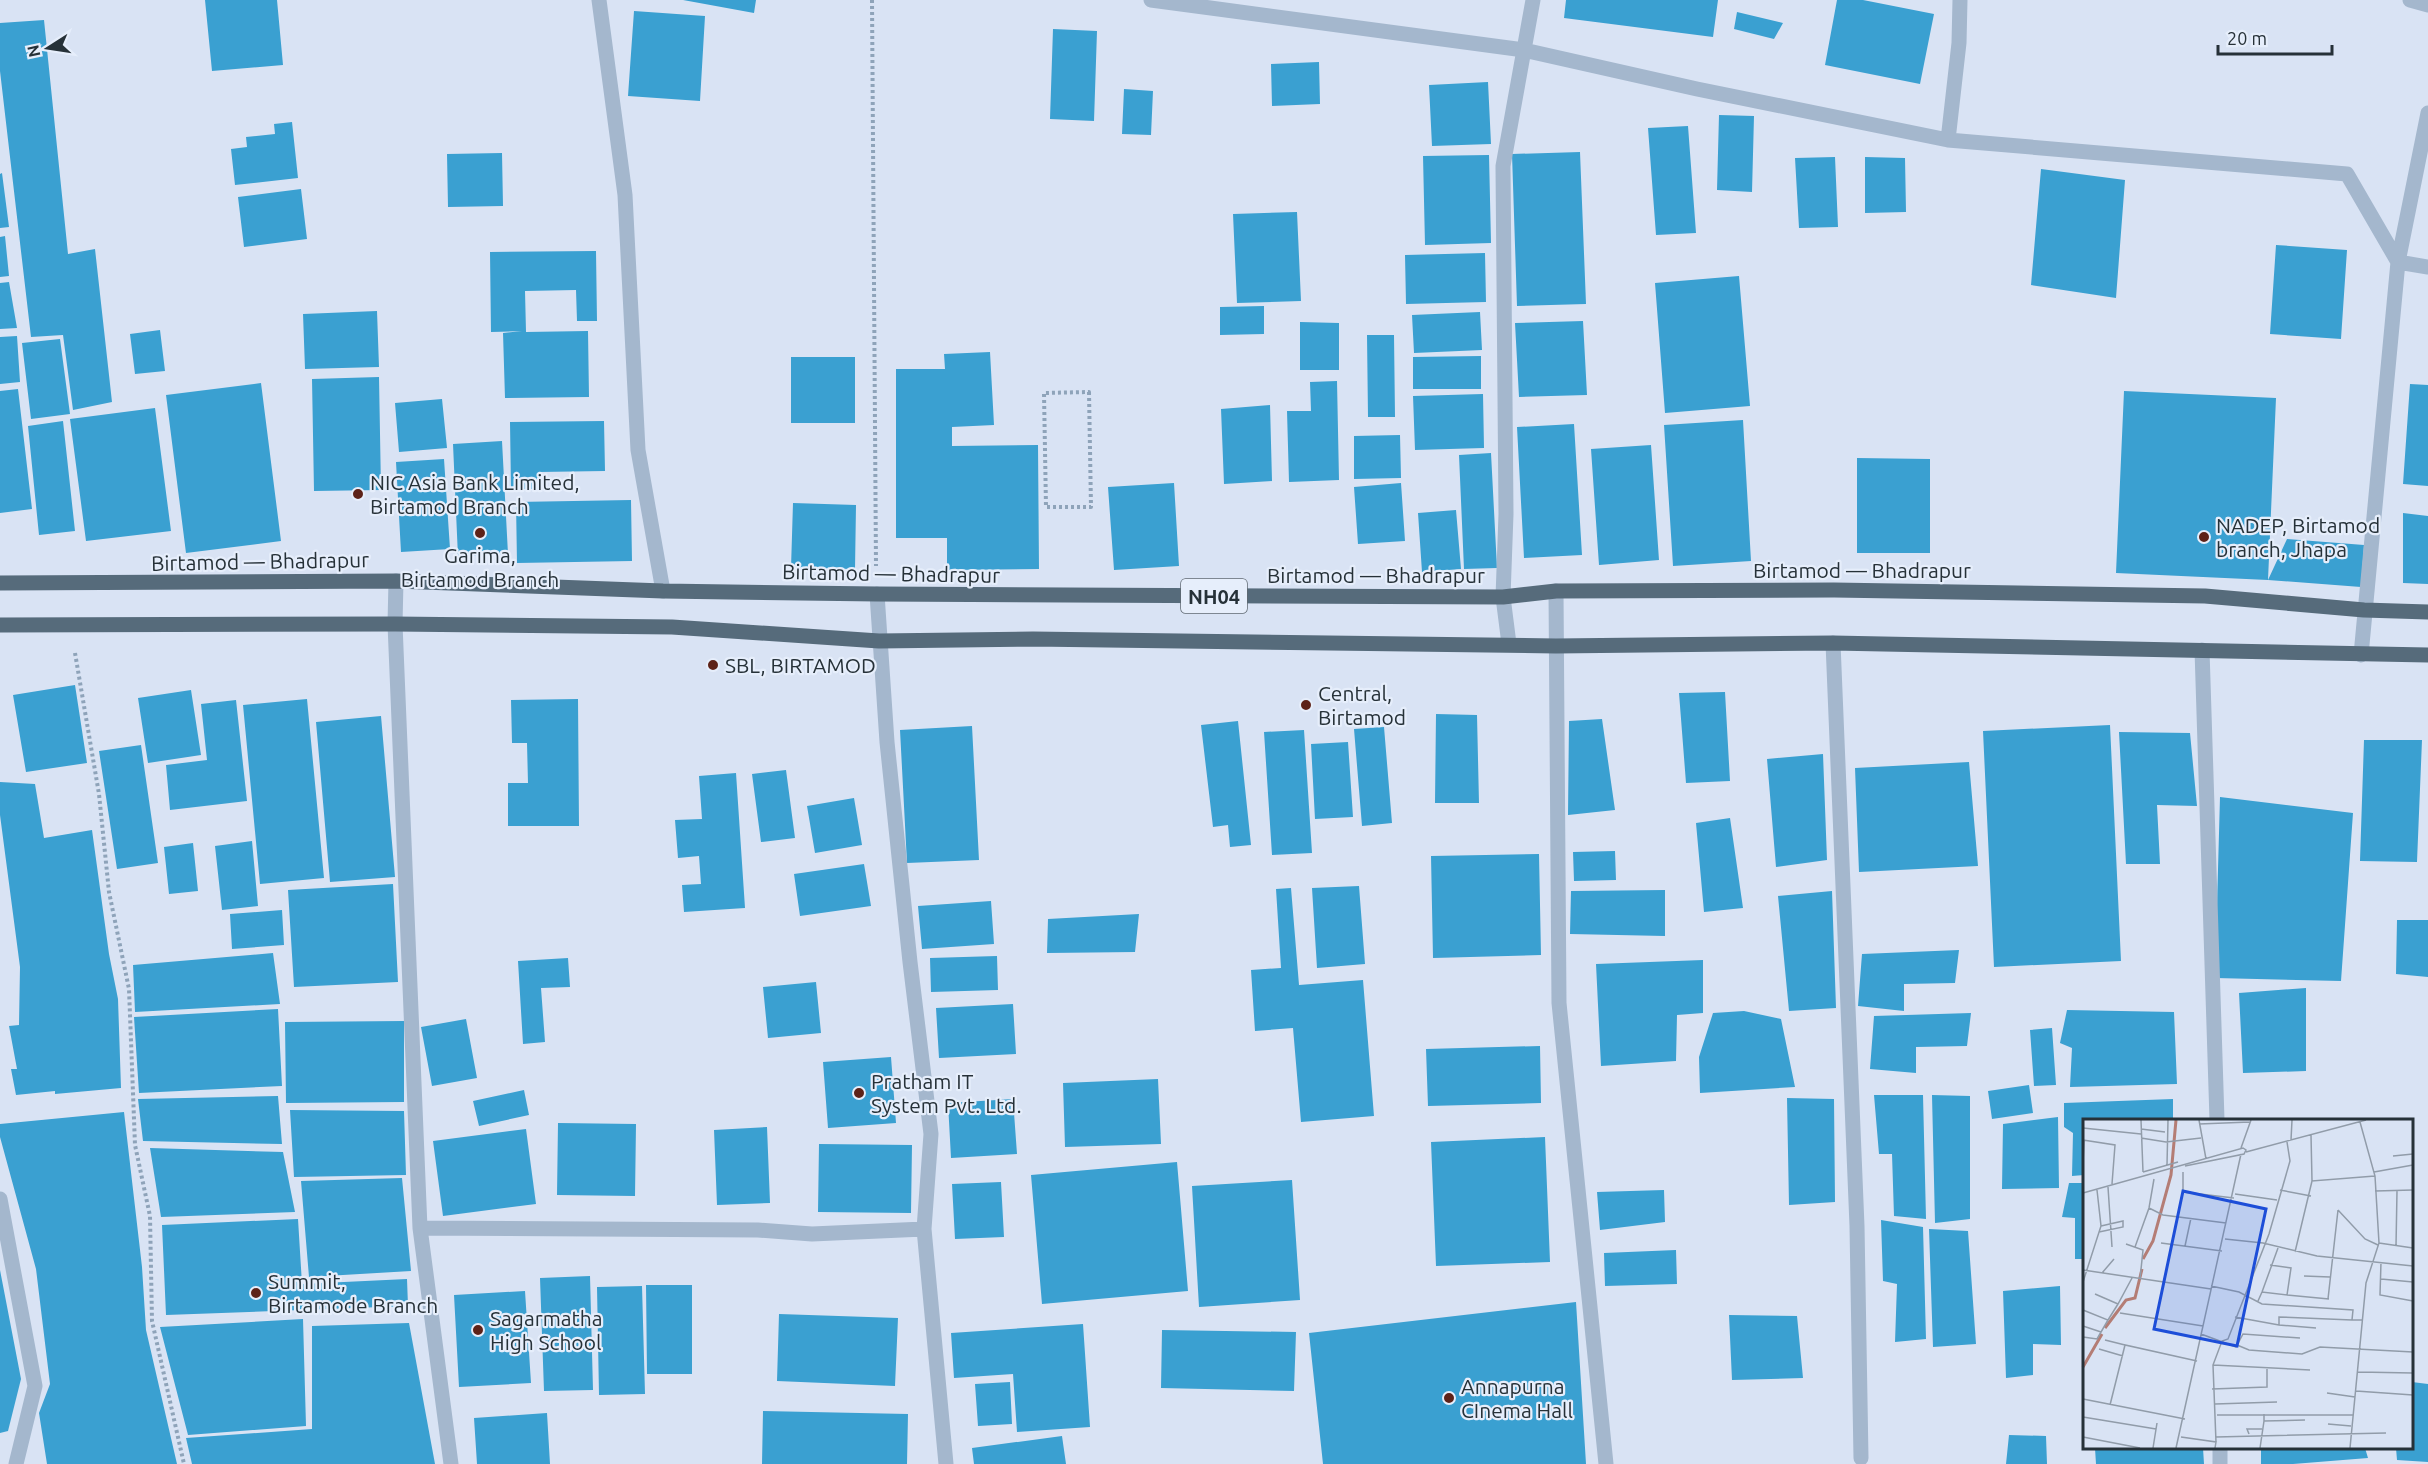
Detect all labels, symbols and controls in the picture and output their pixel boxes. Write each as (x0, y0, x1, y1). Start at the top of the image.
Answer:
north arrow (18, 18, 78, 78)
scale bar (2218, 18, 2332, 56)
text: 20 m (2227, 28, 2267, 48)
text: N (23, 43, 43, 59)
place label: NIC Asia Bank Limited, Birtamod Branch (370, 470, 580, 518)
marker: NIC Asia Bank Limited, Birtamod Branch (351, 487, 365, 501)
place label: NADEP, Birtamod branch, Jhapa (2216, 513, 2380, 561)
marker: Garima, Birtamod Branch (473, 526, 487, 540)
marker: NADEP, Birtamod branch, Jhapa (2197, 530, 2211, 544)
place label: Garima, Birtamod Branch (401, 543, 559, 591)
street label: Birtamod — Bhadrapur (151, 547, 369, 575)
street label: Birtamod — Bhadrapur (1753, 558, 1971, 582)
street label: Birtamod — Bhadrapur (782, 559, 1000, 587)
street label: Birtamod — Bhadrapur (1267, 563, 1485, 587)
road number: NH04 (1181, 579, 1247, 613)
place label: SBL, BIRTAMOD (725, 653, 876, 677)
marker: SBL, BIRTAMOD (706, 658, 720, 672)
place label: Central, Birtamod (1318, 681, 1406, 729)
marker: Central, Birtamod (1299, 698, 1313, 712)
place label: Pratham IT System Pvt. Ltd. (871, 1069, 1022, 1117)
marker: Pratham IT System Pvt. Ltd. (852, 1086, 866, 1100)
inset map (2083, 1119, 2413, 1449)
place label: Summit, Birtamode Branch (268, 1269, 438, 1317)
marker: Summit, Birtamode Branch (249, 1286, 263, 1300)
place label: Sagarmatha High School (490, 1306, 603, 1354)
marker: Sagarmatha High School (471, 1323, 485, 1337)
place label: Annapurna CInema Hall (1461, 1374, 1573, 1422)
marker: Annapurna CInema Hall (1442, 1391, 1456, 1405)

